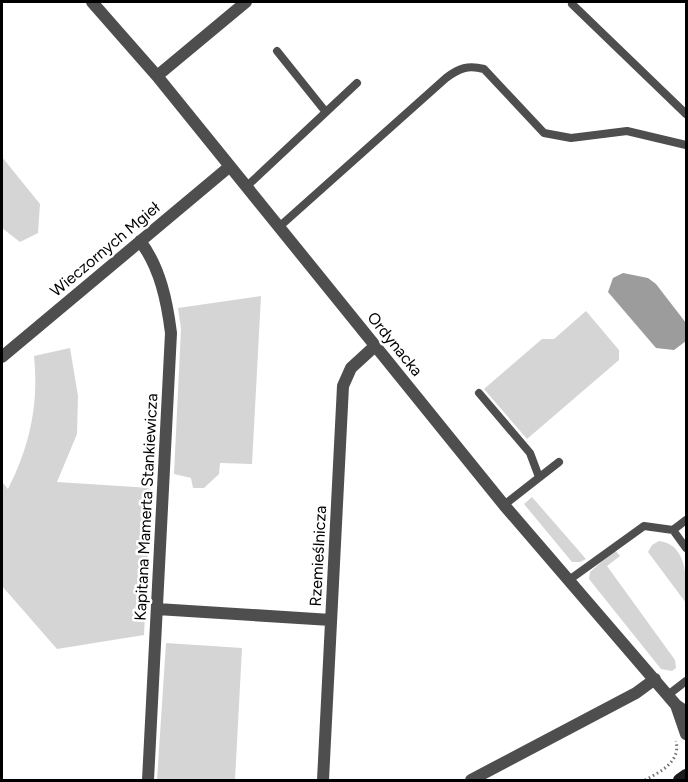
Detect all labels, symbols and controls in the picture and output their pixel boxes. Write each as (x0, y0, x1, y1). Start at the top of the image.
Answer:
street label: Wieczornych Mgieł (46, 197, 164, 300)
street label: Ordynacka (363, 308, 427, 380)
street label: Kapitana Mamerta Stankiewicza (131, 393, 161, 621)
street label: Rzemieślnicza (306, 505, 330, 607)

